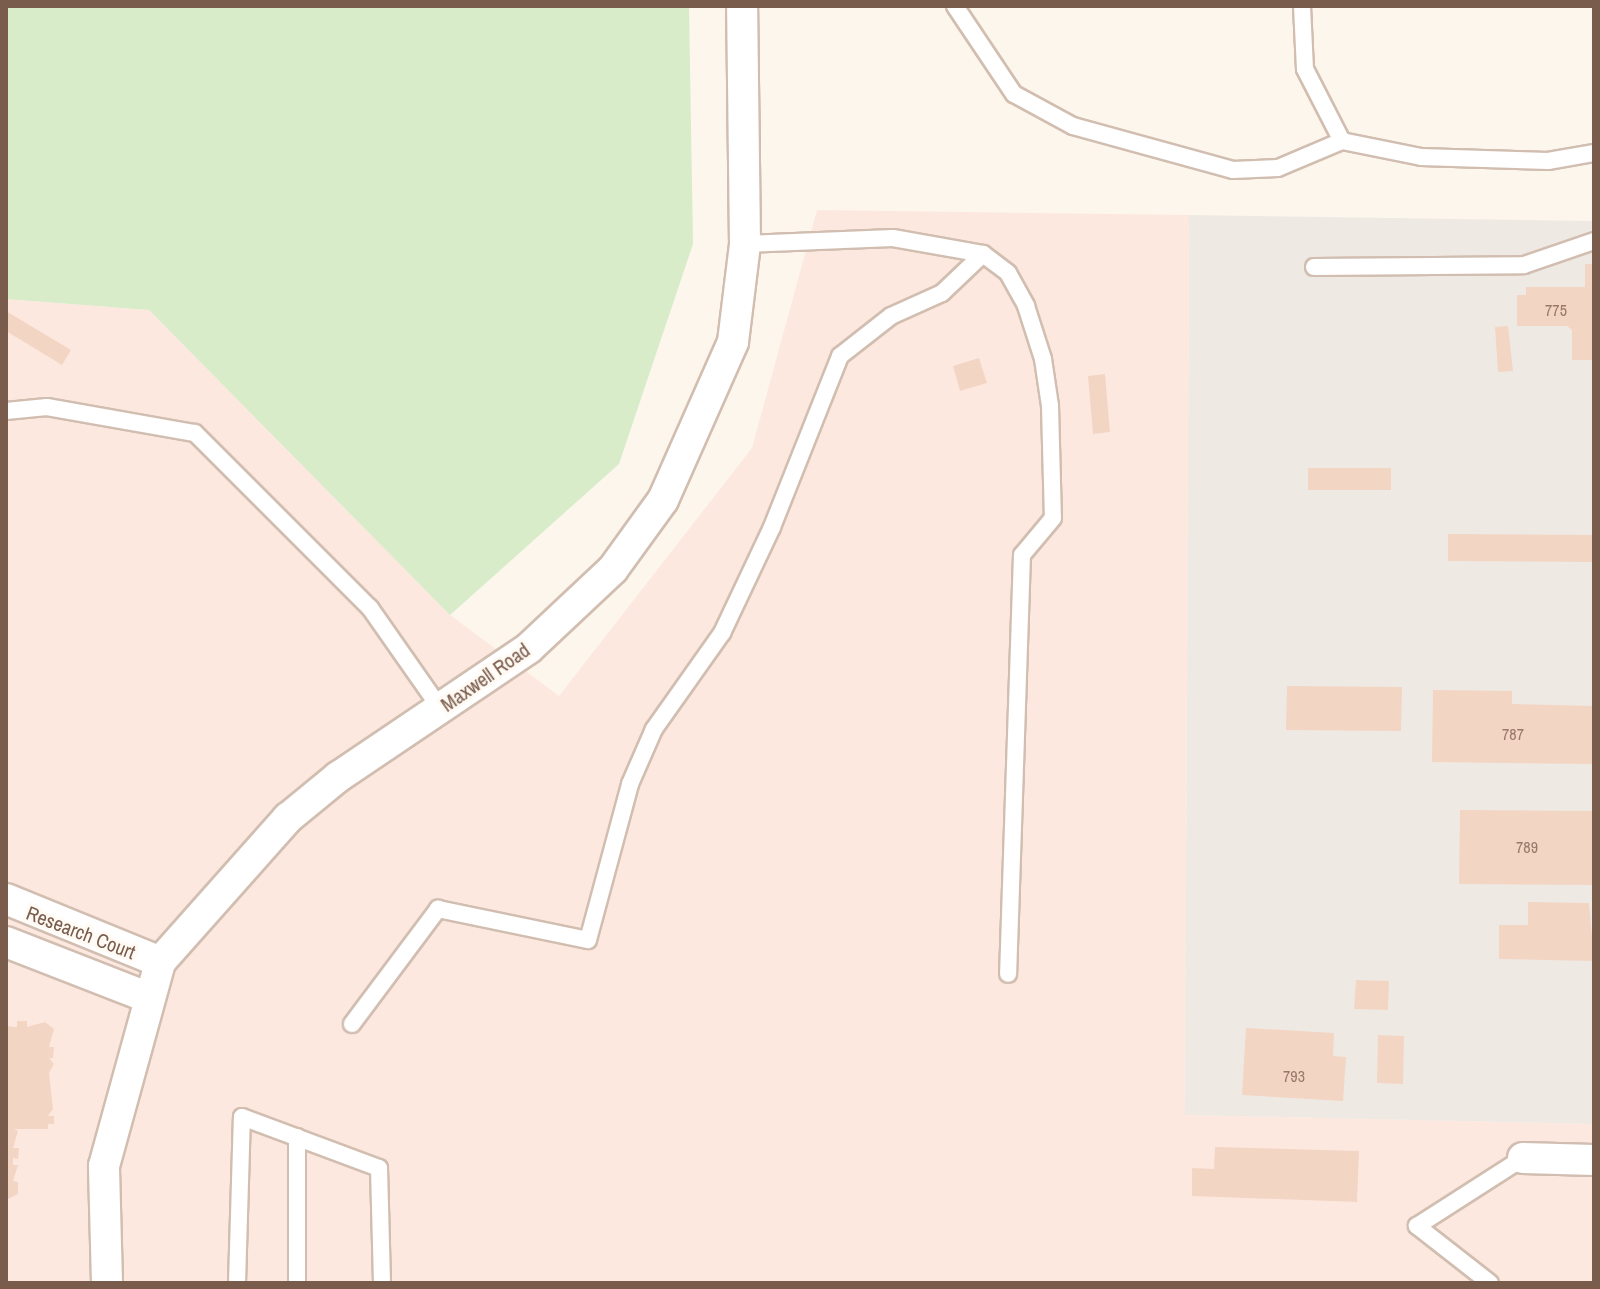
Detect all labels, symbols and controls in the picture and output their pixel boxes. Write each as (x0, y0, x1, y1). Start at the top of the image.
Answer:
house number: 775 (1545, 300, 1567, 320)
street label: Maxwell Road (436, 638, 534, 716)
house number: 787 (1502, 724, 1524, 744)
house number: 789 (1516, 837, 1538, 857)
street label: Research Court (23, 900, 139, 964)
house number: 793 (1283, 1066, 1305, 1086)

